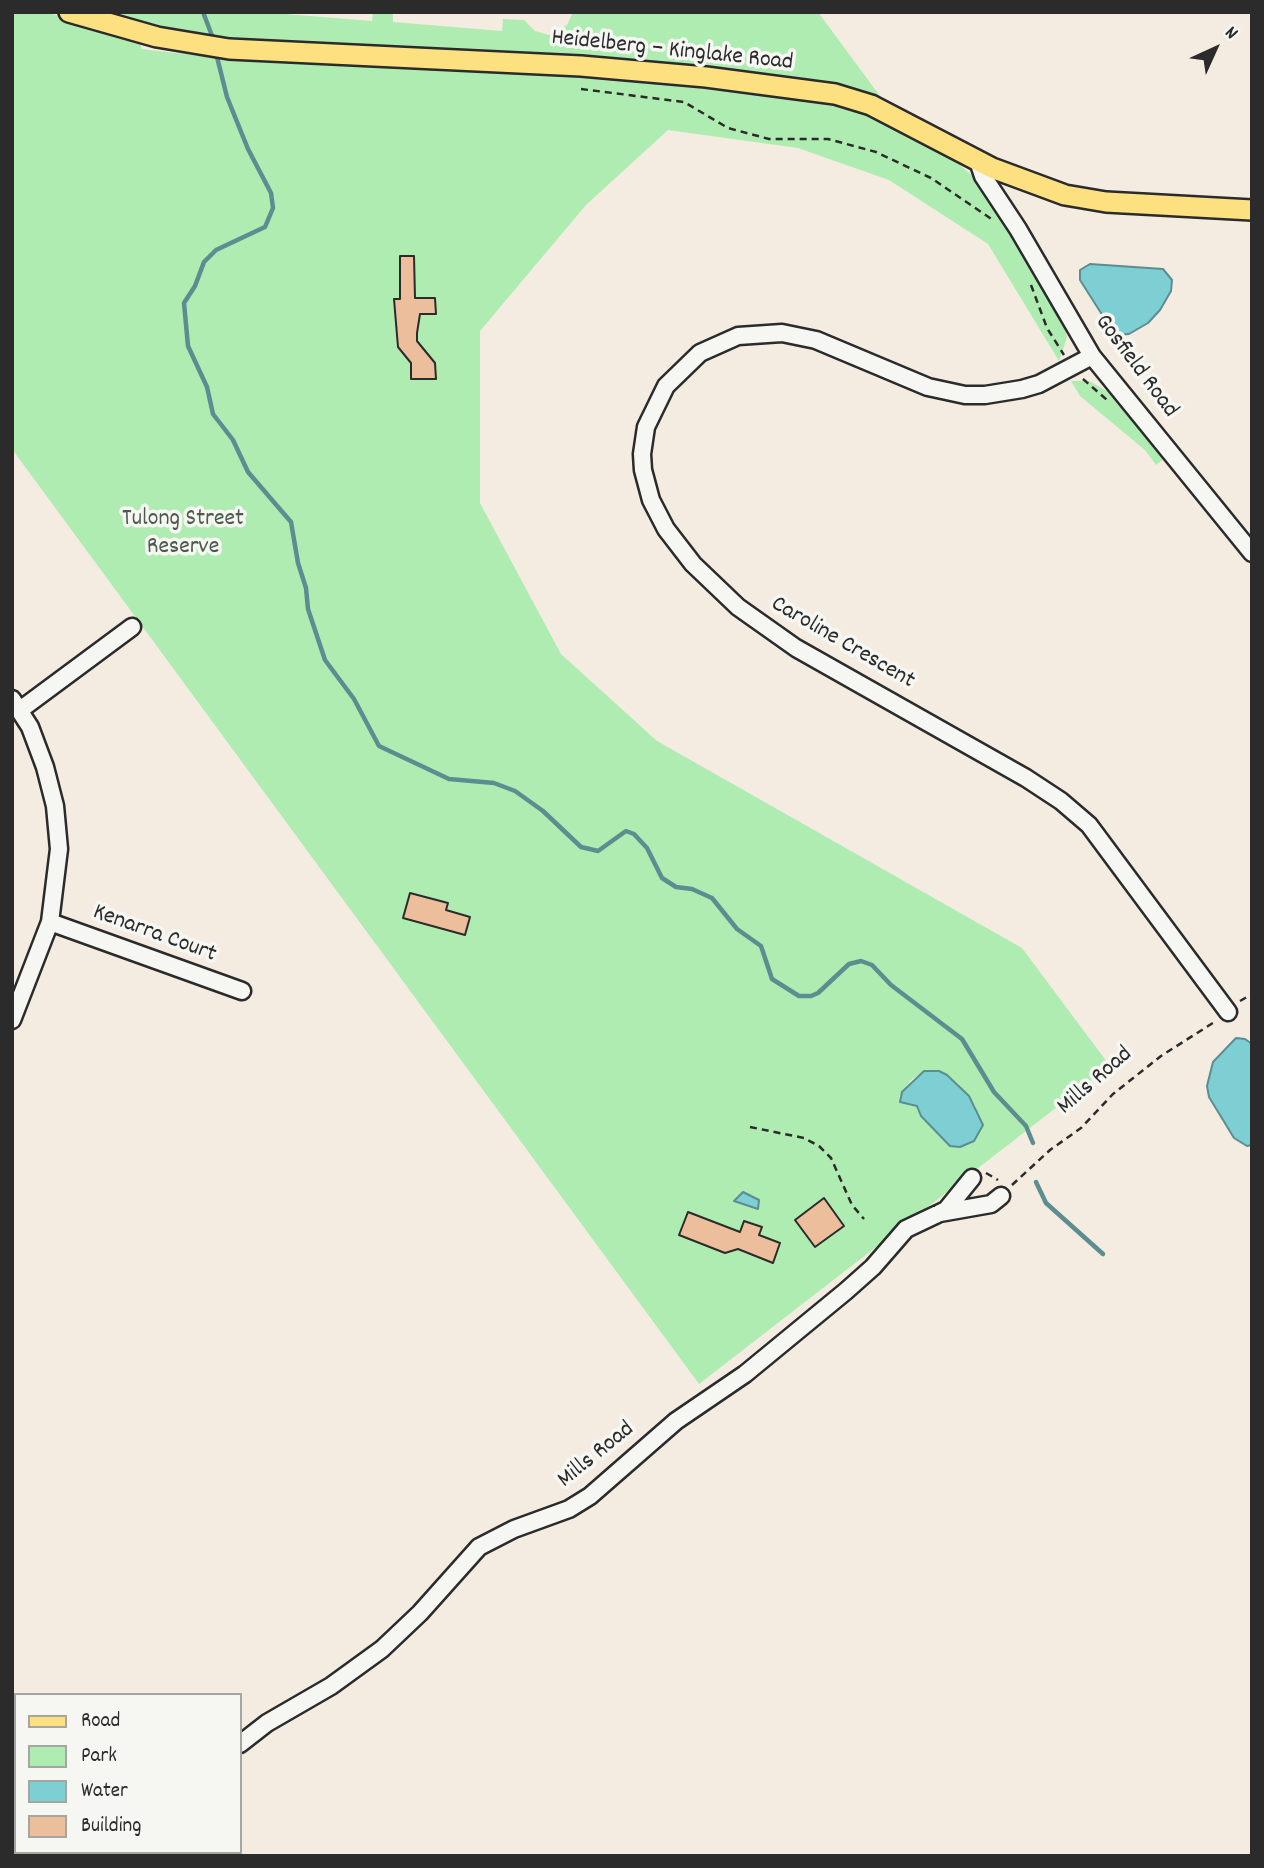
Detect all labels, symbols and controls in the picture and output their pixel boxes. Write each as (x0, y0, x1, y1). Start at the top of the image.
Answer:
north arrow (1180, 14, 1250, 84)
text: N (1217, 21, 1243, 47)
street label: Heidelberg – Kinglake Road (550, 25, 794, 79)
street label: Gosfield Road (1087, 310, 1183, 424)
park label: Tulong Street Reserve (122, 507, 244, 563)
street label: Caroline Crescent (765, 591, 919, 697)
street label: Kenarra Court (88, 899, 220, 971)
street label: Mills Road (1052, 1041, 1140, 1123)
street label: Mills Road (553, 1416, 641, 1496)
legend (14, 1693, 242, 1854)
text: Road (81, 1707, 120, 1737)
text: Park (81, 1742, 117, 1772)
text: Water (81, 1777, 128, 1807)
text: Building (81, 1812, 141, 1842)

